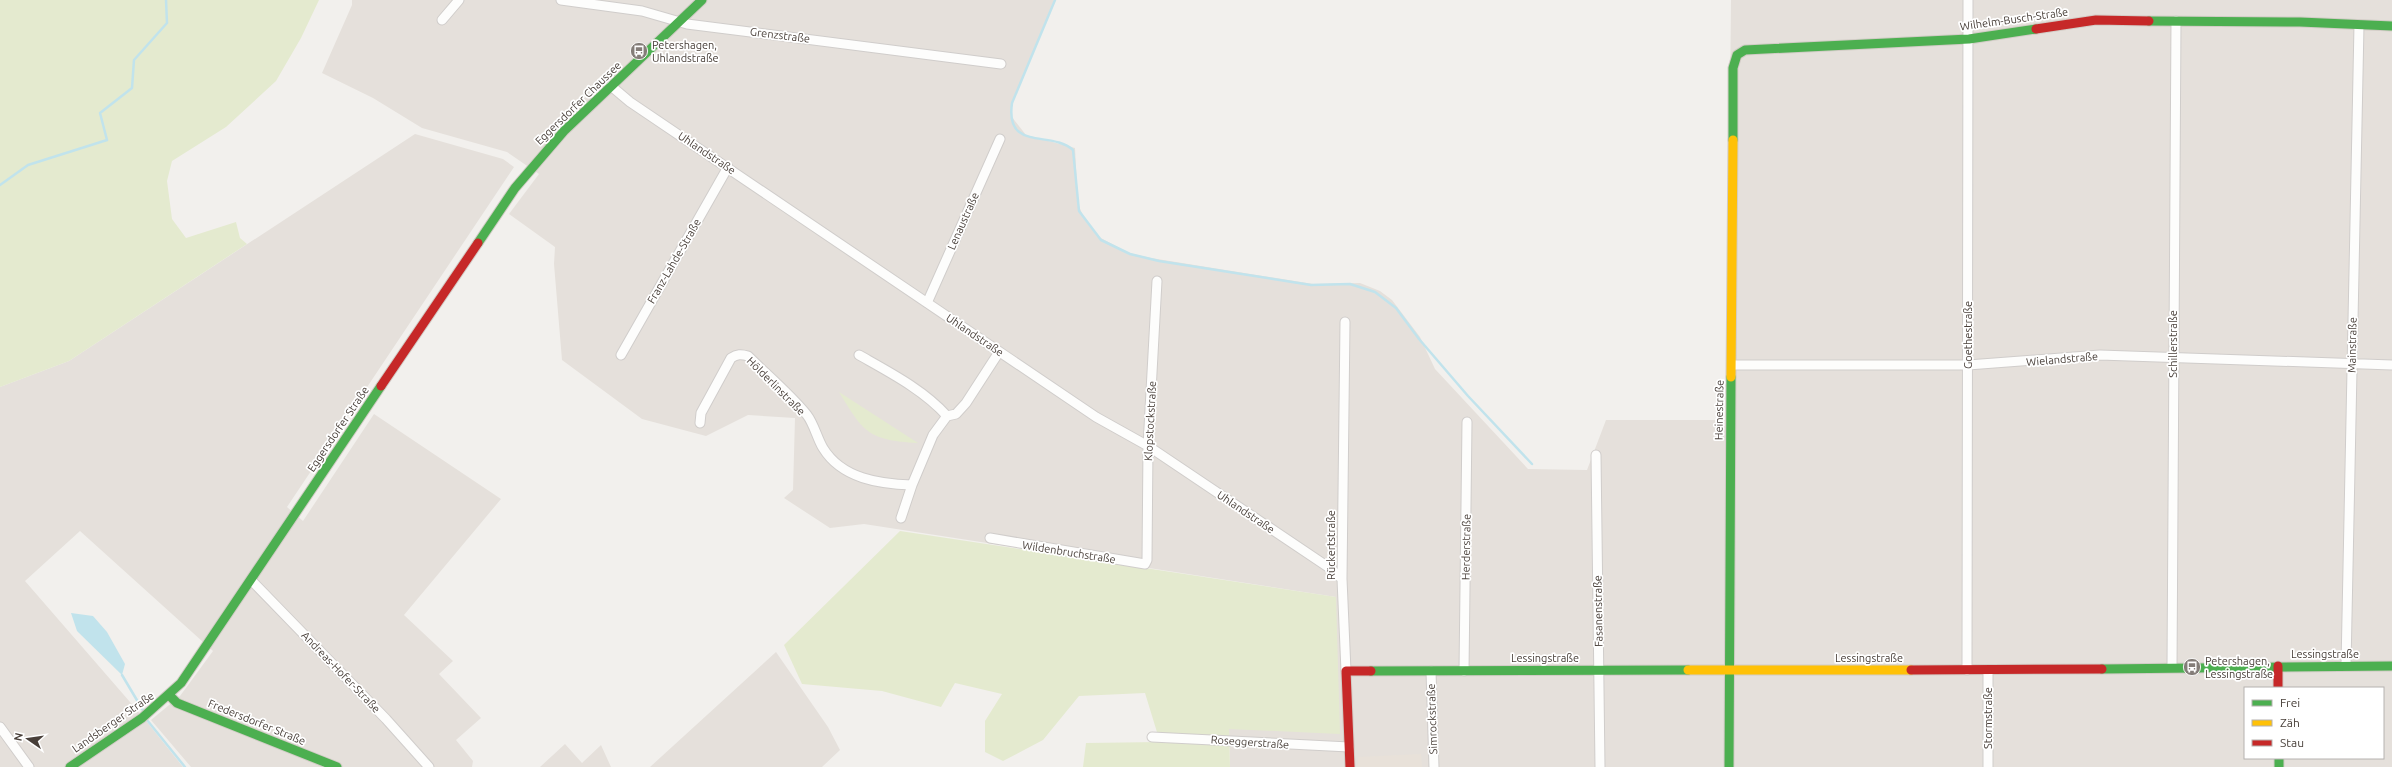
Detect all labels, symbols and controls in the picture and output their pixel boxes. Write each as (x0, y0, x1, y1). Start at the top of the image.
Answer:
street label: Wilhelm-Busch-Straße (1959, 5, 2069, 33)
street label: Grenzstraße (749, 25, 811, 45)
place label: Petershagen, Uhlandstraße (652, 39, 719, 64)
bus stop icon: Petershagen, Uhlandstraße (629, 41, 649, 61)
street label: Eggersdorfer Chaussee (533, 59, 623, 147)
street label: Uhlandstraße (676, 129, 738, 177)
street label: Lenaustraße (945, 190, 981, 252)
street label: Franz-Lahde-Straße (645, 217, 703, 305)
street label: Goethestraße (1962, 301, 1974, 369)
street label: Schillerstraße (2167, 310, 2179, 378)
street label: Uhlandstraße (944, 311, 1006, 359)
street label: Mainstraße (2346, 317, 2358, 373)
street label: Wielandstraße (2026, 350, 2098, 368)
street label: Hölderlinstraße (744, 354, 808, 418)
street label: Heinestraße (1712, 380, 1726, 440)
street label: Klopstockstraße (1142, 381, 1158, 461)
street label: Eggersdorfer Straße (305, 384, 371, 474)
street label: Uhlandstraße (1215, 488, 1277, 536)
street label: Rückertstraße (1325, 510, 1337, 580)
street label: Herderstraße (1459, 514, 1473, 580)
street label: Wildenbruchstraße (1021, 539, 1117, 565)
street label: Fasanenstraße (1591, 575, 1605, 647)
street label: Andreas-Hofer-Straße (299, 629, 383, 715)
street label: Lessingstraße (2291, 648, 2359, 660)
street label: Lessingstraße (1511, 652, 1579, 664)
street label: Lessingstraße (1835, 652, 1903, 664)
place label: Petershagen, Lessingstraße (2205, 655, 2273, 680)
bus stop icon: Petershagen, Lessingstraße (2182, 657, 2202, 677)
street label: Simrockstraße (1425, 683, 1439, 755)
street label: Stormstraße (1982, 687, 1994, 749)
legend (2244, 687, 2384, 759)
street label: Landsberger Straße (70, 689, 156, 755)
text: Frei (2280, 696, 2300, 709)
street label: Fredersdorfer Straße (207, 697, 307, 747)
text: Zäh (2280, 716, 2300, 729)
north arrow (8, 719, 48, 759)
text: N (11, 731, 25, 742)
street label: Roseggerstraße (1210, 733, 1290, 751)
text: Stau (2280, 736, 2304, 749)

